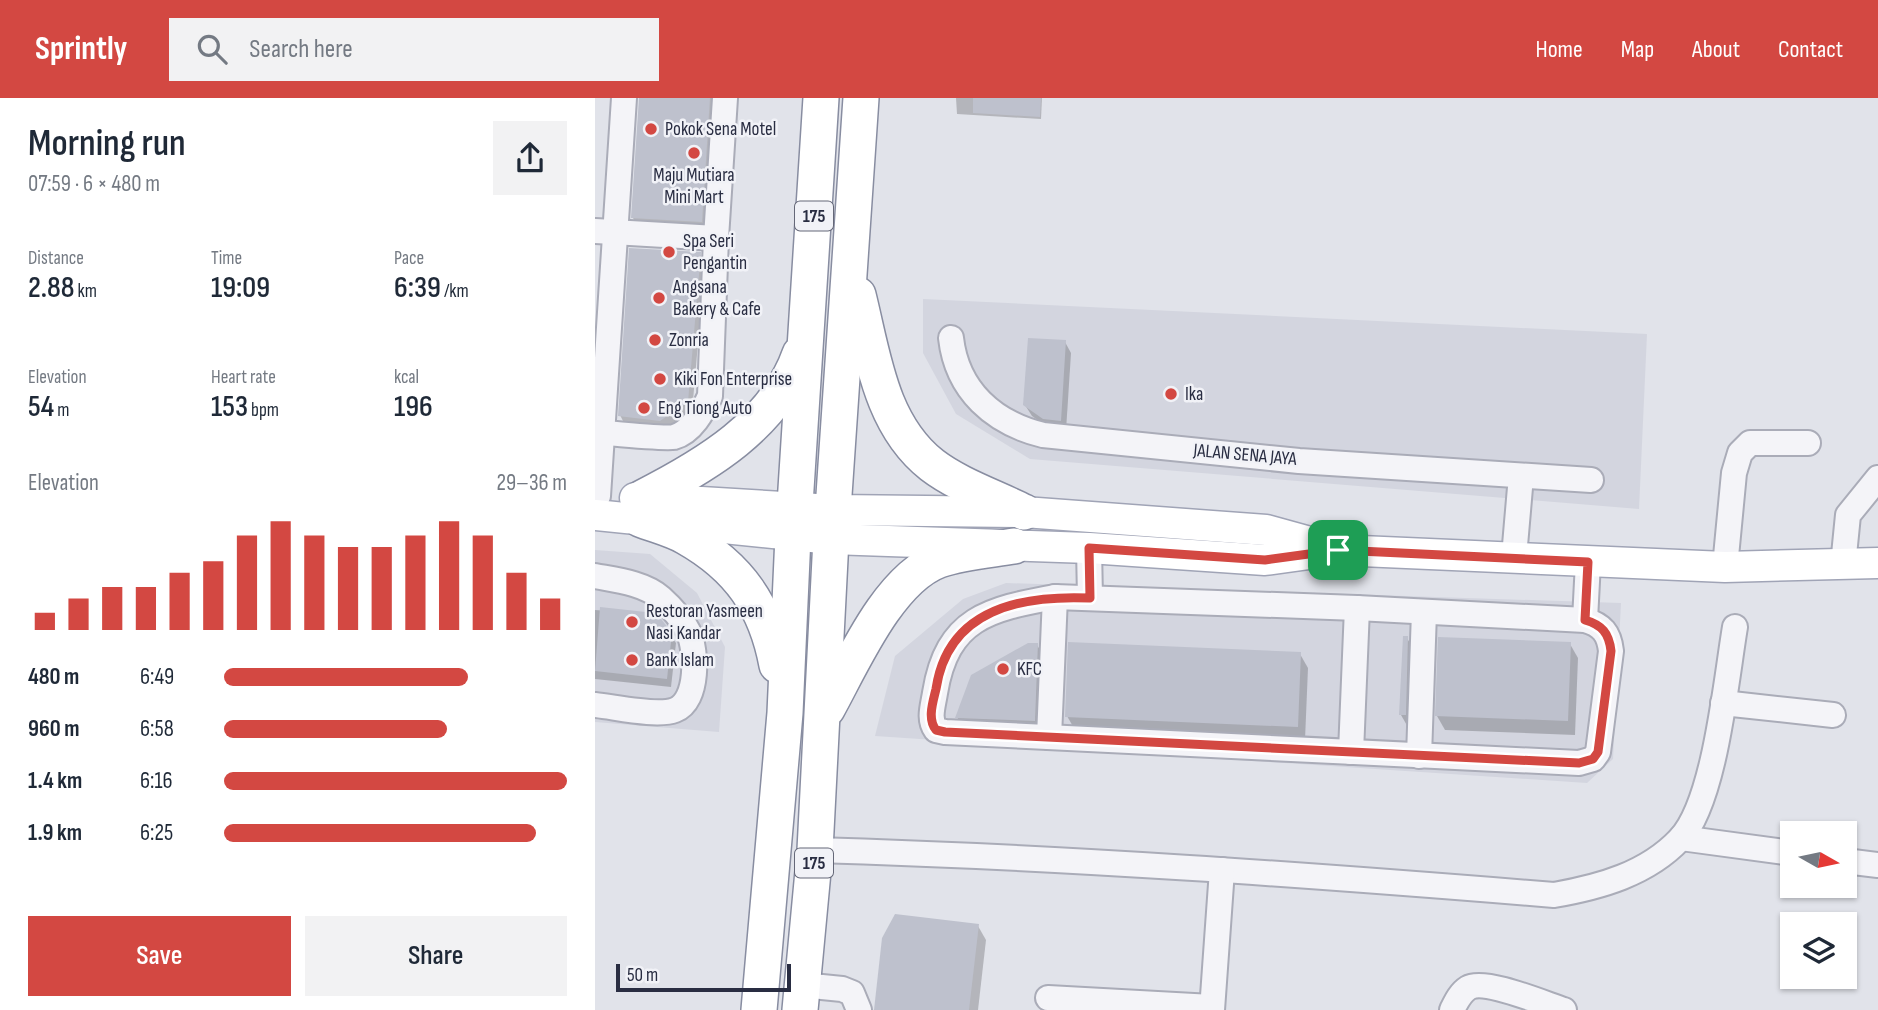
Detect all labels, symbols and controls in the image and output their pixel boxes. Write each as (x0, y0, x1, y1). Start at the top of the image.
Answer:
search box (169, 18, 659, 81)
text: Sprintly (35, 29, 127, 69)
icon: search (193, 30, 231, 68)
text: Search here (249, 34, 353, 65)
text: Home (1535, 35, 1583, 64)
text: Map (1621, 35, 1654, 64)
text: About (1692, 35, 1740, 64)
text: Contact (1778, 35, 1843, 64)
place label: Pokok Sena Motel (665, 118, 776, 141)
text: Morning run (28, 121, 186, 166)
button: share (493, 121, 567, 195)
marker: Pokok Sena Motel (643, 121, 659, 137)
marker: Maju Mutiara Mini Mart (686, 145, 702, 161)
place label: Maju Mutiara Mini Mart (653, 164, 735, 209)
text: 07:59 · 6 × 480 m (28, 170, 160, 198)
road number: 175 (795, 202, 833, 230)
place label: Spa Seri Pengantin (683, 230, 747, 275)
marker: Spa Seri Pengantin (661, 244, 677, 260)
text: Distance (28, 247, 84, 270)
text: Time (211, 247, 242, 270)
text: Pace (394, 247, 424, 270)
text: 2.88 (28, 270, 75, 306)
text: 19:09 (211, 270, 270, 306)
text: 6:39 (394, 270, 441, 306)
place label: Angsana Bakery & Cafe (672, 276, 761, 321)
text: km (75, 280, 97, 303)
text: /km (441, 280, 469, 303)
marker: Angsana Bakery & Cafe (651, 290, 667, 306)
place label: Zonria (669, 329, 709, 352)
marker: Zonria (647, 332, 663, 348)
text: Elevation (28, 366, 87, 389)
text: Heart rate (211, 366, 276, 389)
text: kcal (394, 366, 419, 389)
place label: Kiki Fon Enterprise (674, 368, 792, 391)
marker: Kiki Fon Enterprise (652, 371, 668, 387)
place label: Ika (1185, 383, 1203, 406)
marker: Ika (1163, 386, 1179, 402)
text: 54 (28, 389, 54, 425)
text: 153 (211, 389, 248, 425)
text: 196 (394, 389, 433, 425)
place label: Eng Tiong Auto (658, 397, 752, 420)
text: m (54, 399, 69, 422)
text: bpm (248, 399, 279, 422)
marker: Eng Tiong Auto (636, 400, 652, 416)
street label: JALAN SENA JAYA (1192, 439, 1298, 471)
text: Elevation (28, 469, 99, 497)
text: 29–36 m (496, 469, 567, 497)
pin (1308, 520, 1368, 580)
icon: arrive (1319, 531, 1357, 569)
place label: Restoran Yasmeen Nasi Kandar (646, 600, 763, 645)
marker: Restoran Yasmeen Nasi Kandar (624, 614, 640, 630)
place label: Bank Islam (646, 649, 714, 672)
marker: Bank Islam (624, 652, 640, 668)
place label: KFC (1017, 658, 1042, 681)
marker: KFC (995, 661, 1011, 677)
text: 480 m (28, 663, 79, 691)
text: 6:49 (140, 663, 174, 691)
text: 960 m (28, 715, 80, 743)
text: 6:58 (140, 715, 174, 743)
text: 1.4 km (28, 767, 82, 795)
text: 6:16 (140, 767, 173, 795)
text: 1.9 km (28, 819, 82, 847)
text: 6:25 (140, 819, 173, 847)
north arrow (1780, 821, 1857, 898)
map controls (1780, 821, 1857, 989)
road number: 175 (795, 848, 833, 878)
button: layers (1780, 912, 1857, 989)
button: Save (28, 916, 291, 996)
button: Share (305, 916, 567, 996)
scale bar (616, 961, 791, 993)
text: 50 m (627, 964, 658, 987)

